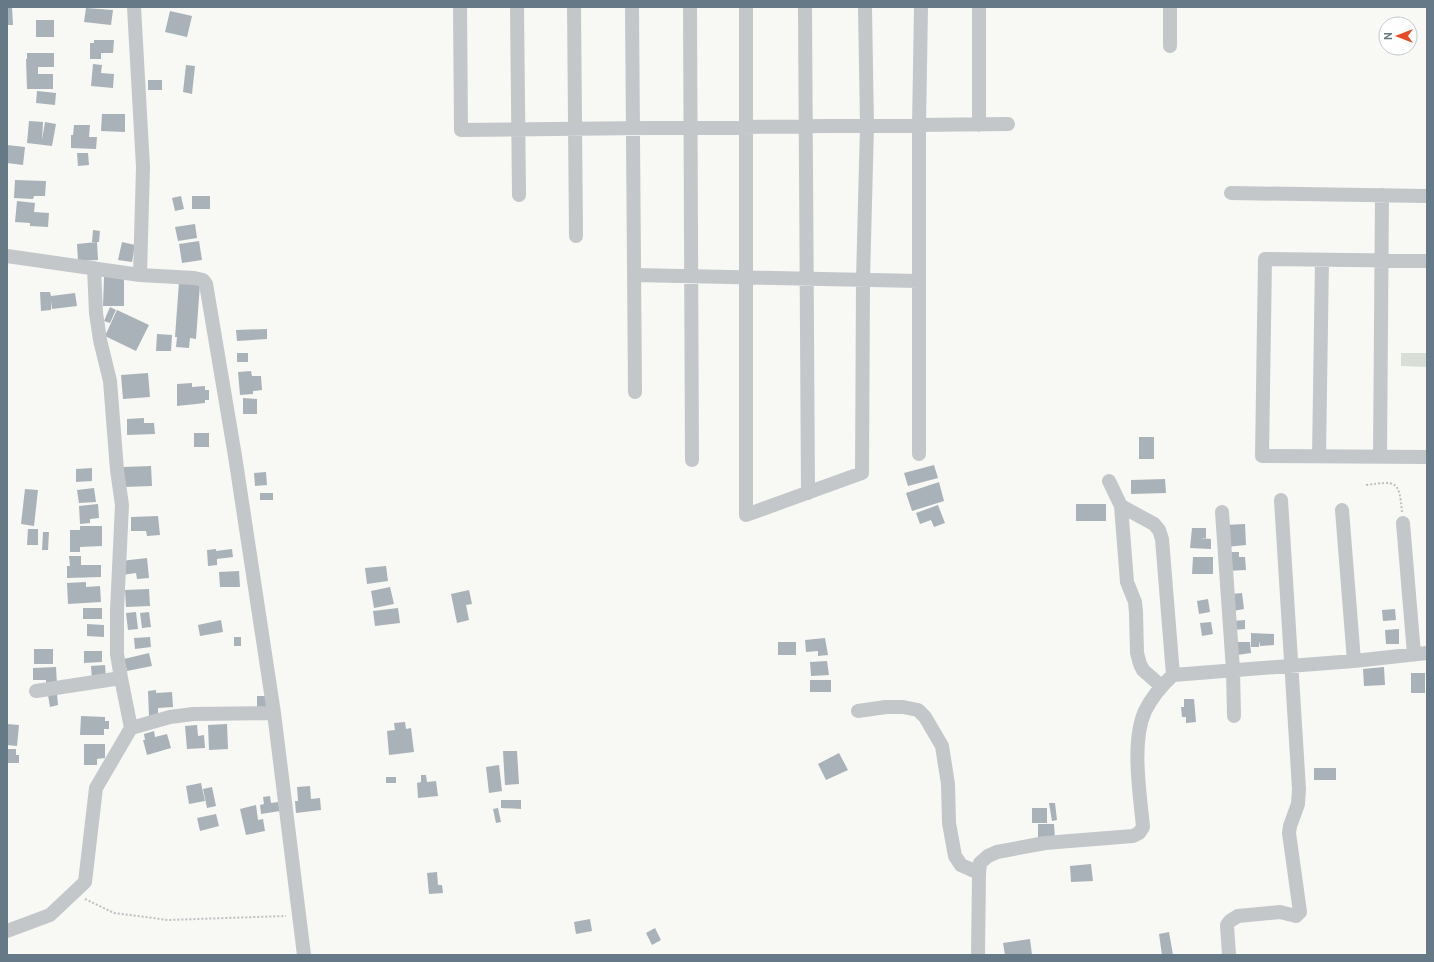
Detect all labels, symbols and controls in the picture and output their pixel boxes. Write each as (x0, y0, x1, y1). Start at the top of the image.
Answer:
north arrow (1378, 16, 1418, 56)
text: N (1381, 32, 1395, 40)

